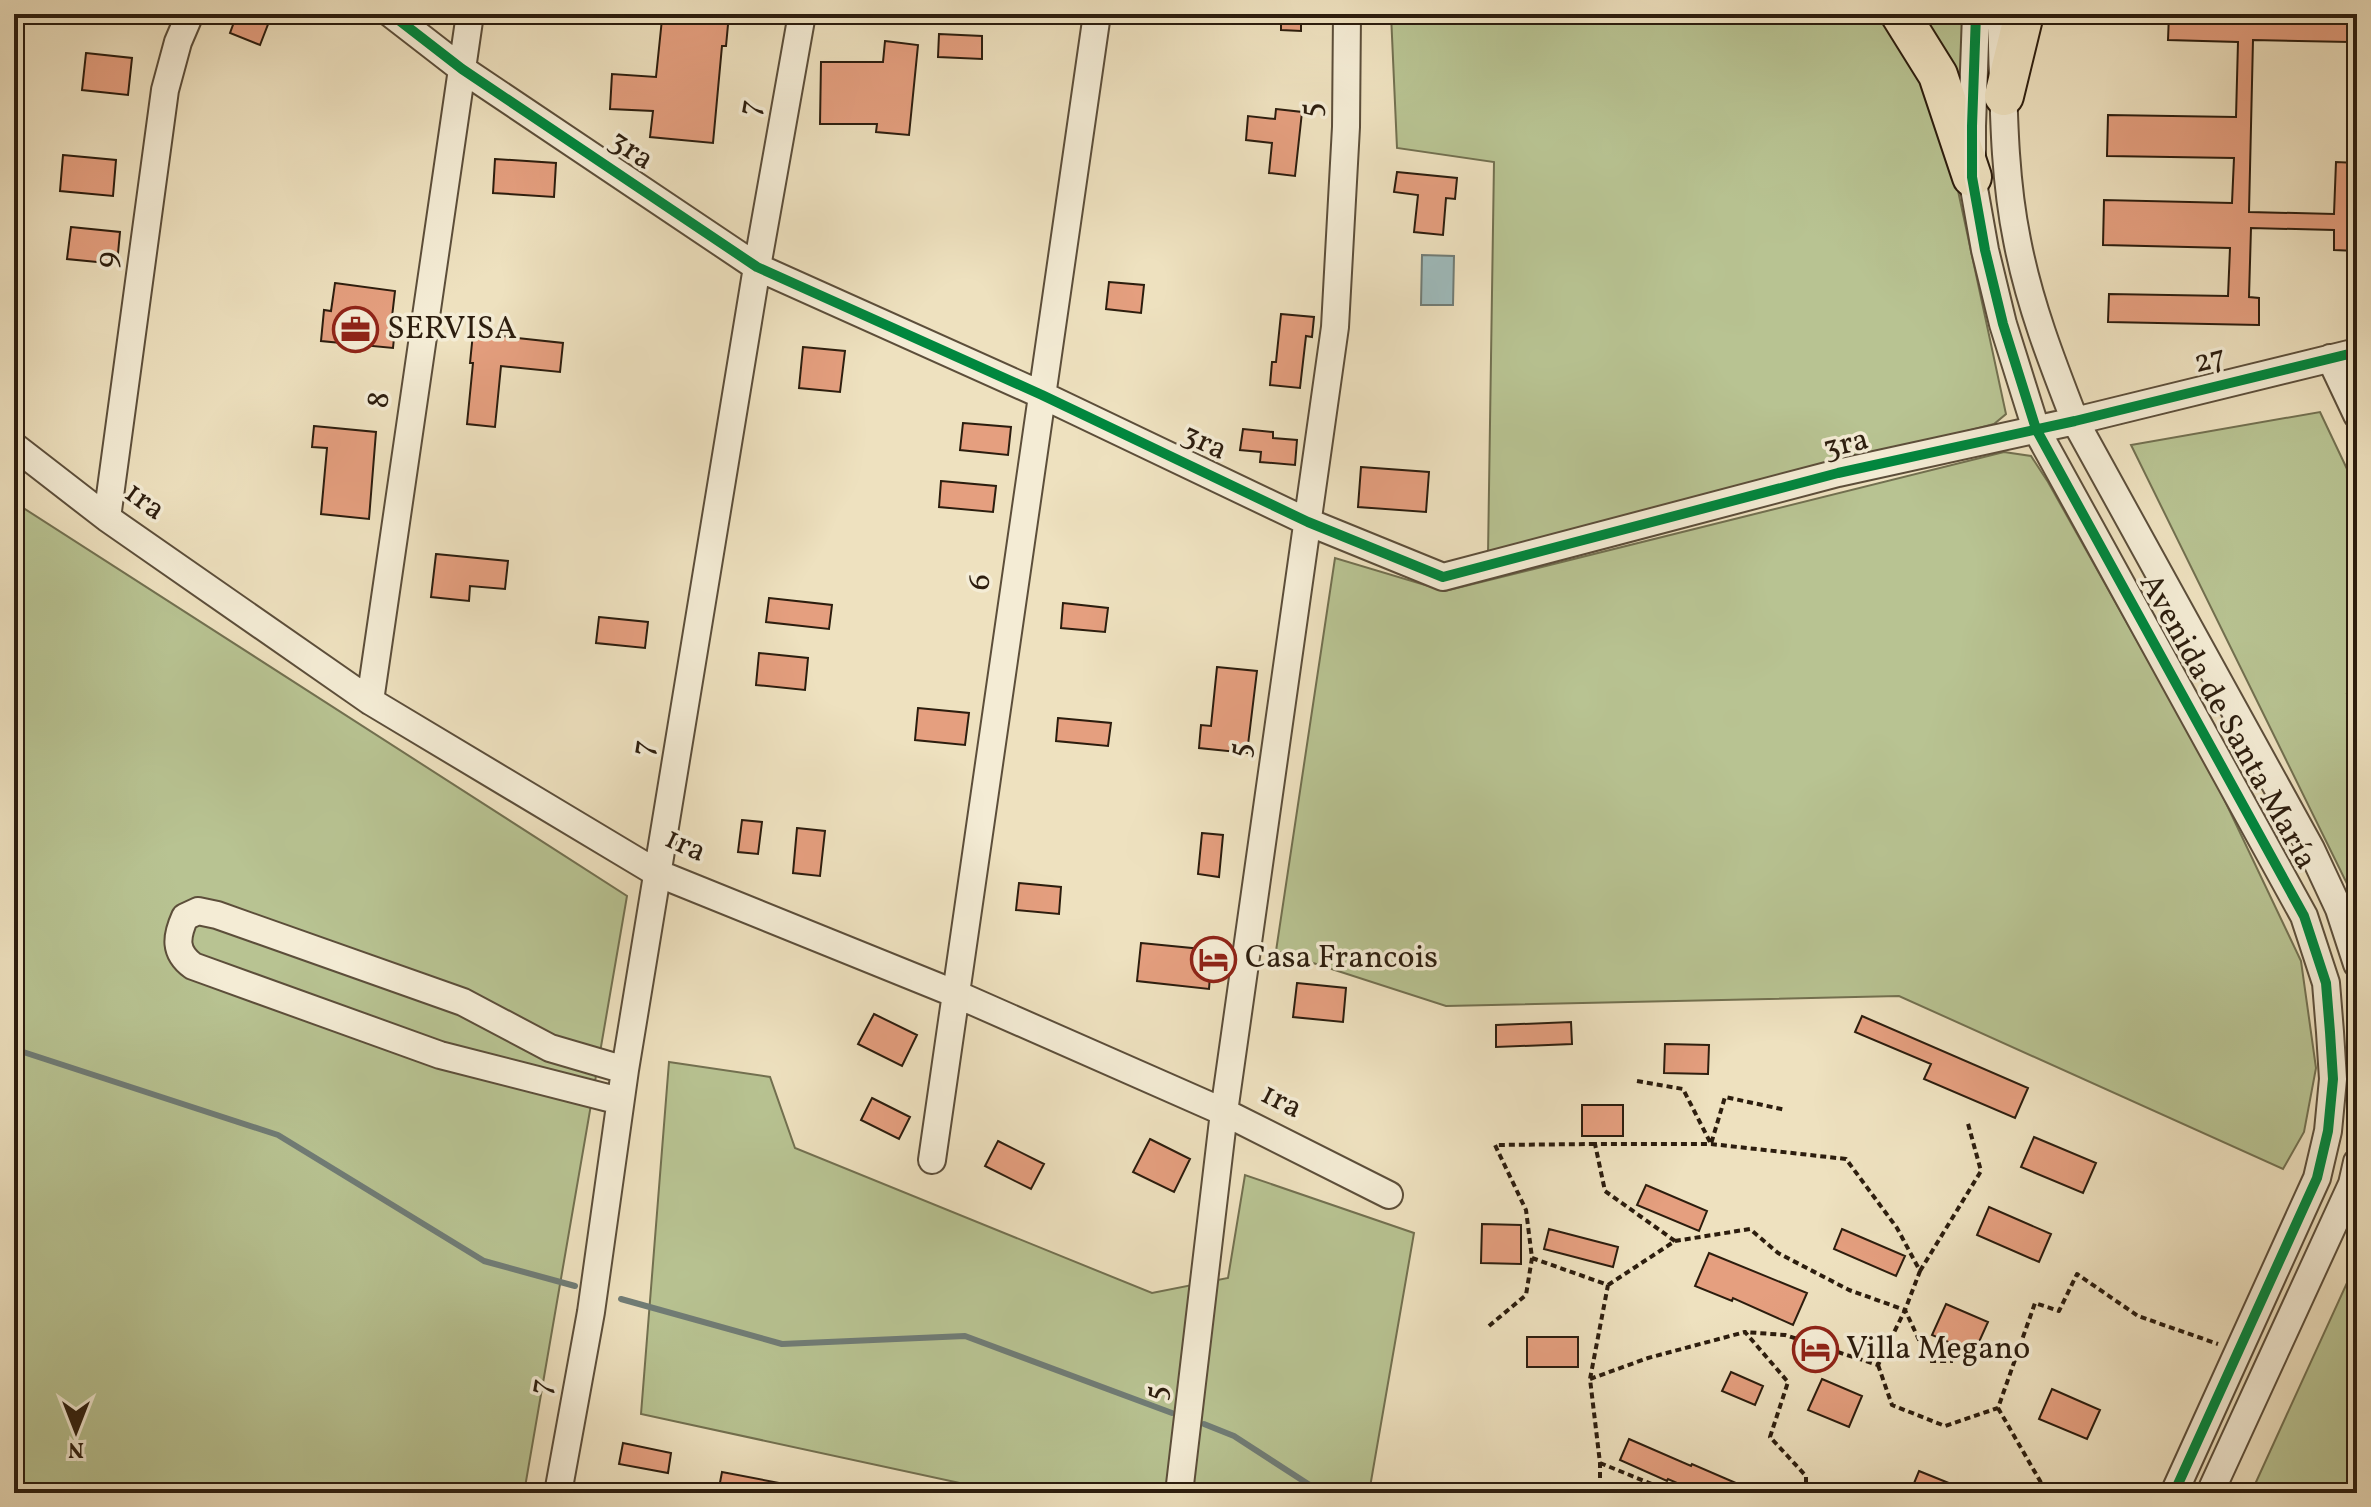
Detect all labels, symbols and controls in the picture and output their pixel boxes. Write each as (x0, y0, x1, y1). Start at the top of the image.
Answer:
street label: 7 (728, 97, 774, 119)
street label: 5 (1290, 102, 1334, 118)
street label: 3ra (600, 120, 662, 182)
street label: 9 (85, 249, 131, 271)
office icon: SERVISA (332, 306, 380, 354)
place label: SERVISA (387, 308, 517, 352)
street label: 27 (2189, 336, 2231, 386)
street label: 8 (357, 389, 403, 411)
street label: 3ra (1174, 413, 1234, 473)
street label: 3ra (1819, 418, 1873, 472)
street label: 1ra (114, 472, 174, 532)
street label: Avenida de Santa María (2127, 566, 2327, 878)
street label: 6 (958, 571, 1004, 593)
street label: 7 (621, 737, 667, 759)
street label: 5 (1218, 739, 1264, 761)
street label: 1ra (657, 817, 713, 875)
hotel icon: Casa Francois (1190, 935, 1238, 983)
place label: Casa Francois (1245, 937, 1438, 981)
street label: 1ra (1252, 1073, 1310, 1131)
hotel icon: Villa Megano (1791, 1326, 1839, 1374)
place label: Villa Megano (1846, 1328, 2030, 1372)
street label: 7 (519, 1376, 565, 1398)
street label: 5 (1134, 1383, 1180, 1403)
north arrow (36, 1391, 116, 1471)
text: N (68, 1433, 84, 1464)

